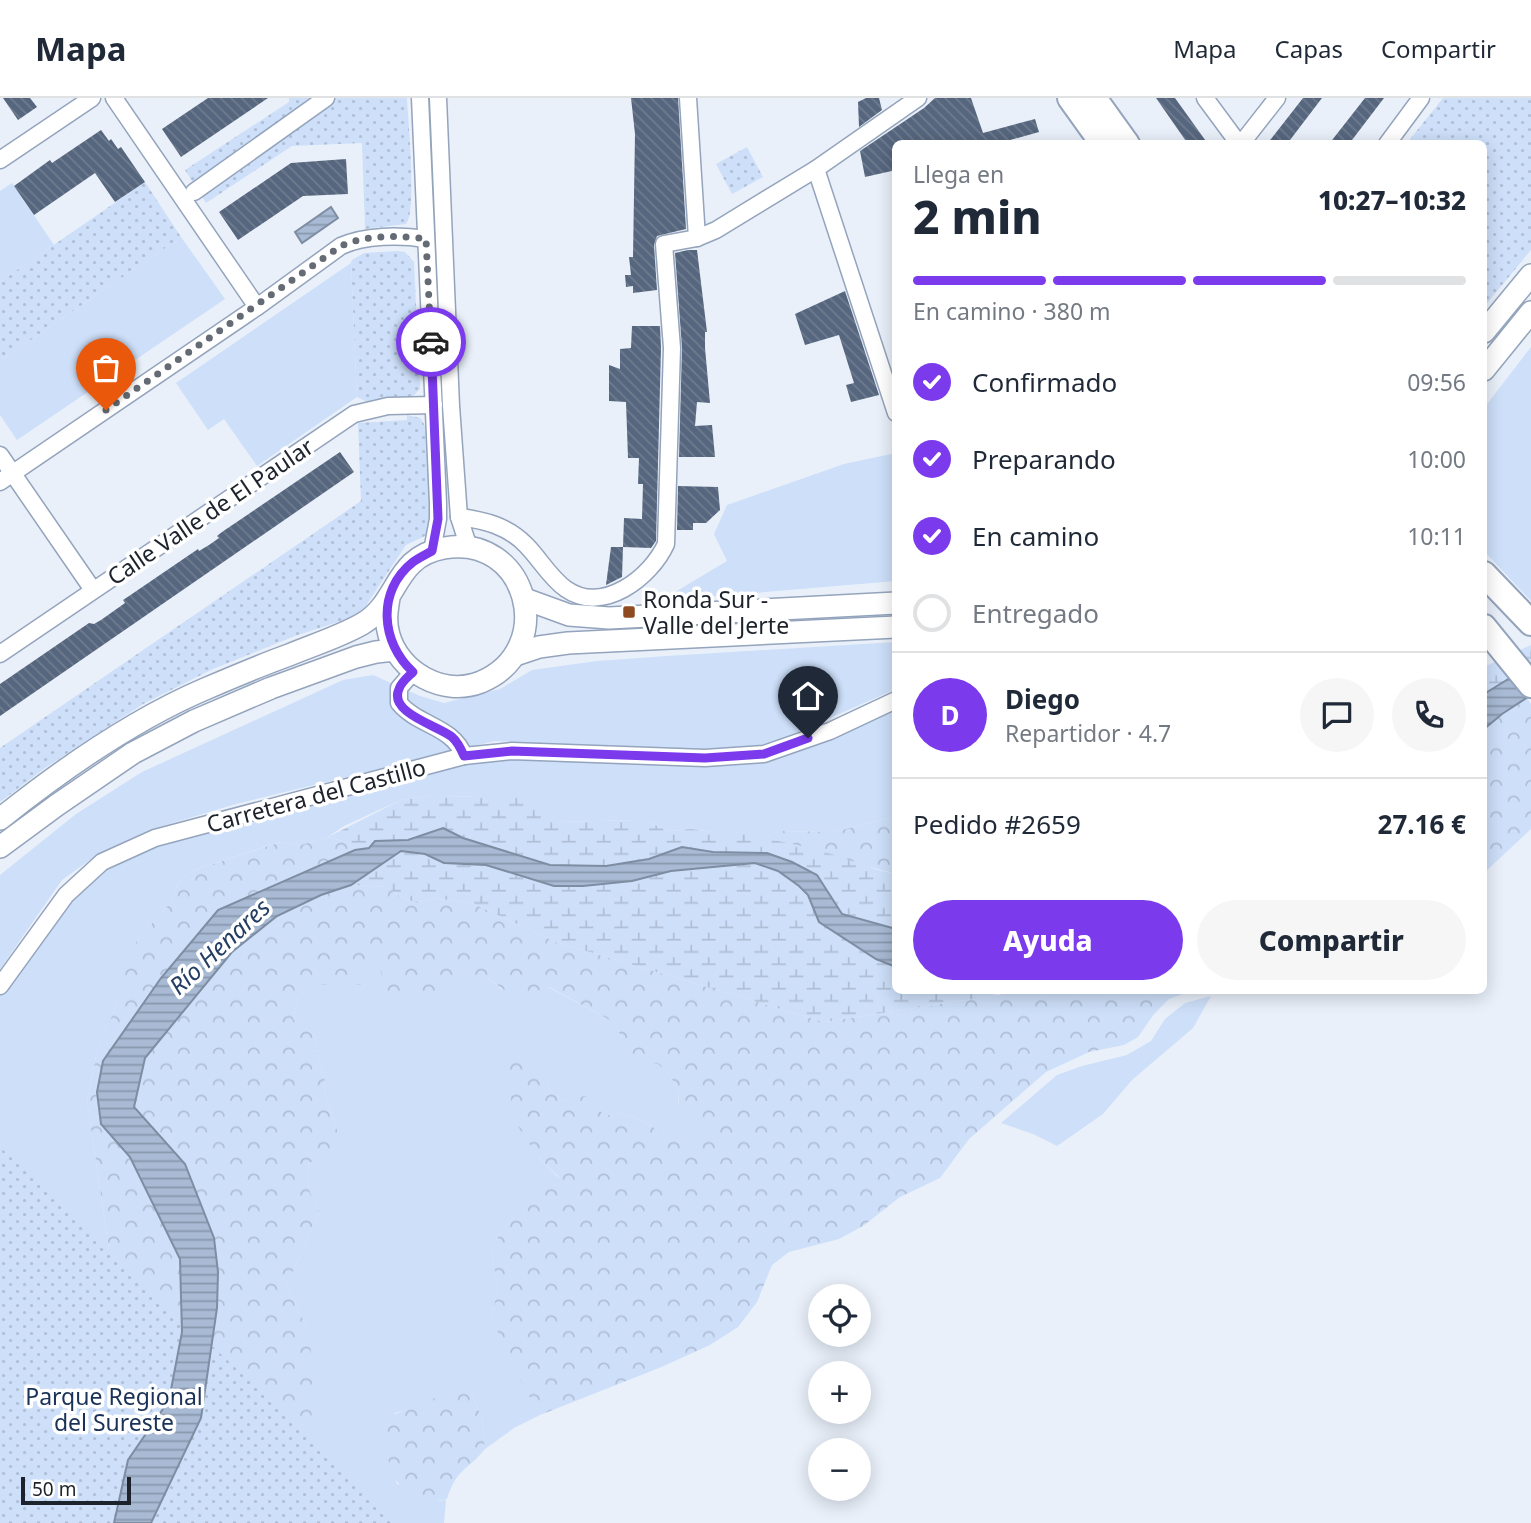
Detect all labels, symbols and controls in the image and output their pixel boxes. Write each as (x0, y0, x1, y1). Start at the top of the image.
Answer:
text: Mapa (35, 26, 127, 71)
text: Mapa (1173, 32, 1237, 65)
text: Capas (1275, 32, 1343, 65)
text: Compartir (1381, 32, 1496, 65)
text: Llega en (913, 158, 1004, 190)
text: 10:27–10:32 (1318, 182, 1466, 218)
text: 2 min (913, 185, 1042, 247)
text: En camino · 380 m (913, 295, 1111, 327)
courier (396, 307, 466, 377)
icon: car (412, 323, 450, 361)
pin (76, 338, 136, 410)
icon: bag (87, 349, 125, 387)
icon: check (913, 363, 951, 401)
text: Confirmado (972, 364, 1117, 400)
text: 09:56 (1407, 366, 1466, 398)
street label: Calle Valle de El Paular (101, 430, 320, 592)
icon: check (913, 440, 951, 478)
text: Preparando (972, 441, 1116, 477)
text: 10:00 (1407, 443, 1466, 475)
icon: check (913, 517, 951, 555)
text: En camino (972, 518, 1099, 554)
text: 10:11 (1407, 520, 1466, 552)
place label: Ronda Sur - Valle del Jerte (643, 583, 789, 641)
text: Entregado (972, 595, 1099, 631)
marker: Ronda Sur - Valle del Jerte (621, 604, 637, 620)
pin (778, 666, 838, 738)
icon: home (789, 677, 827, 715)
button: chat (1300, 678, 1374, 752)
button: phone (1392, 678, 1466, 752)
text: Diego (1005, 681, 1080, 717)
text: D (940, 697, 960, 733)
text: Repartidor · 4.7 (1005, 717, 1171, 749)
street label: Carretera del Castillo (203, 750, 429, 840)
text: Pedido #2659 (913, 806, 1081, 842)
text: 27.16 € (1378, 806, 1466, 842)
water label: Río Henares (161, 891, 277, 1001)
button: Ayuda (913, 900, 1183, 980)
button: Compartir (1197, 900, 1466, 980)
map controls (808, 1284, 871, 1501)
button: locate (808, 1284, 871, 1347)
button: + (808, 1361, 871, 1424)
park label: Parque Regional del Sureste (25, 1380, 203, 1438)
button: − (808, 1438, 871, 1501)
scale bar (21, 1474, 131, 1506)
text: 50 m (32, 1476, 76, 1502)

